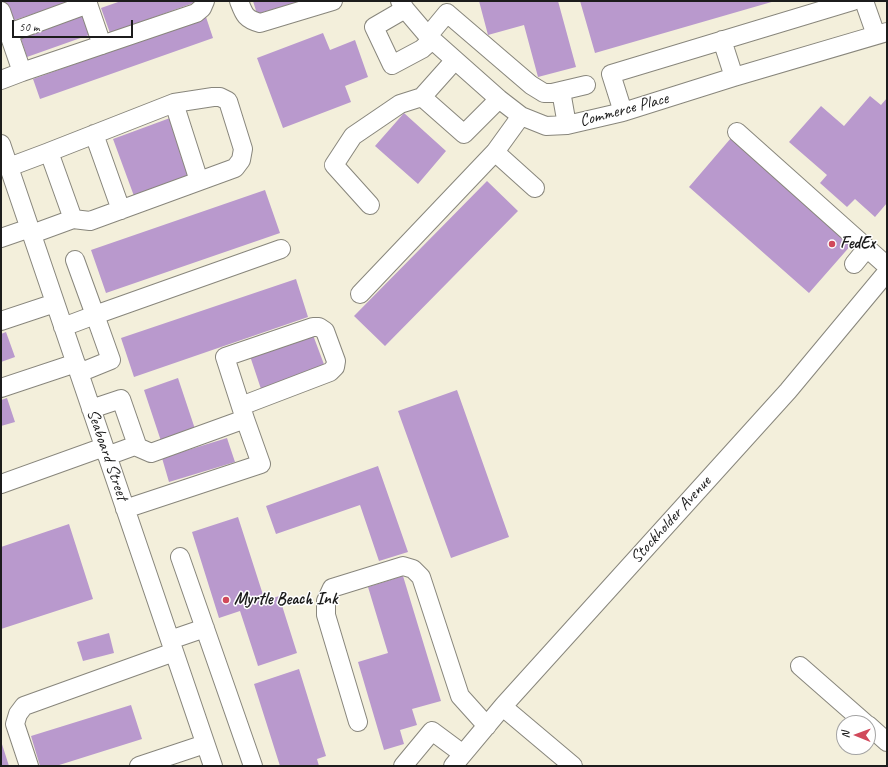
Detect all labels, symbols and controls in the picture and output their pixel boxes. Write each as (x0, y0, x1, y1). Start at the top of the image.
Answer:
scale bar (14, 12, 135, 38)
text: 50 m (19, 19, 39, 35)
street label: Commerce Place (577, 88, 671, 132)
place label: FedEx (840, 234, 875, 254)
marker: FedEx (827, 239, 837, 249)
street label: Seaboard Street (82, 407, 132, 503)
street label: Stockholder Avenue (626, 472, 716, 568)
place label: Myrtle Beach Ink (234, 590, 337, 610)
marker: Myrtle Beach Ink (221, 595, 231, 605)
north arrow (836, 715, 876, 755)
text: N (838, 731, 852, 738)

